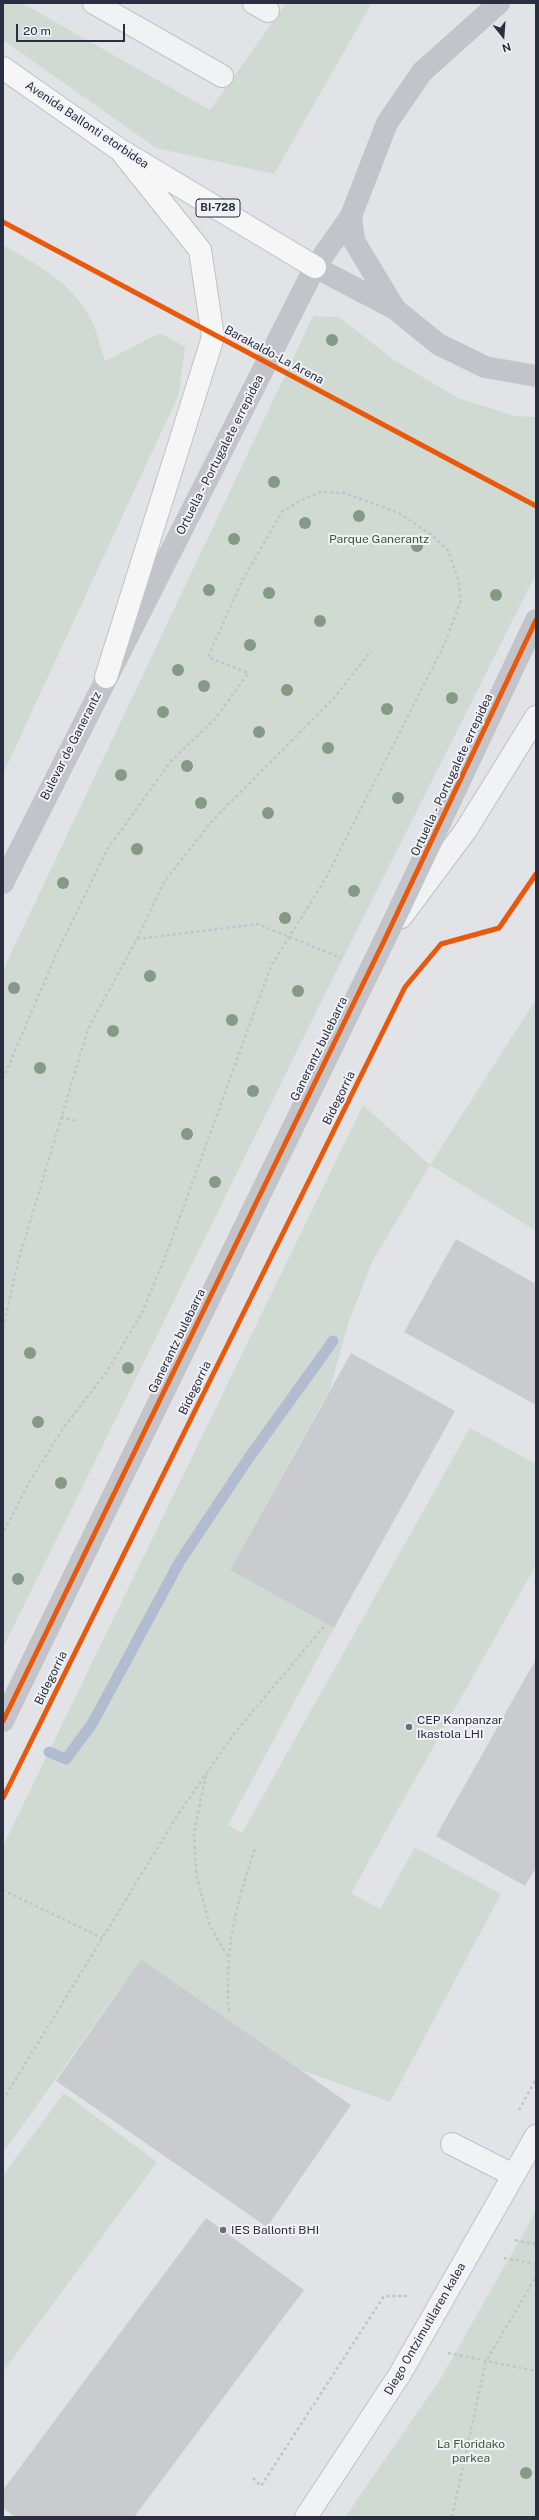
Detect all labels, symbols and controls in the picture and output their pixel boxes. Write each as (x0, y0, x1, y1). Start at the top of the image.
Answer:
scale bar (18, 16, 127, 42)
north arrow (483, 16, 523, 56)
text: 20 m (23, 24, 51, 38)
text: N (501, 40, 512, 54)
street label: Avenida Ballonti etorbidea (23, 78, 151, 172)
road number: BI-728 (196, 199, 240, 217)
street label: Barakaldo-La Arena (222, 323, 326, 387)
street label: Ortuella - Portugalete errepidea (173, 373, 267, 537)
park label: Parque Ganerantz (329, 532, 429, 546)
street label: Bulevar de Ganerantz (37, 690, 105, 802)
street label: Ortuella - Portugalete errepidea (408, 692, 496, 858)
street label: Ganerantz bulebarra (288, 995, 350, 1103)
street label: Bidegorria (320, 1069, 358, 1127)
street label: Ganerantz bulebarra (146, 1287, 208, 1395)
street label: Bidegorria (176, 1359, 214, 1417)
street label: Bidegorria (32, 1649, 70, 1707)
place label: CEP Kanpanzar Ikastola LHI (417, 1713, 503, 1741)
marker: CEP Kanpanzar Ikastola LHI (404, 1722, 414, 1732)
place label: IES Ballonti BHI (231, 2223, 319, 2237)
marker: IES Ballonti BHI (218, 2225, 228, 2235)
street label: Diego Ontzimutilaren kalea (381, 2260, 469, 2398)
park label: La Floridako parkea (437, 2437, 505, 2465)

